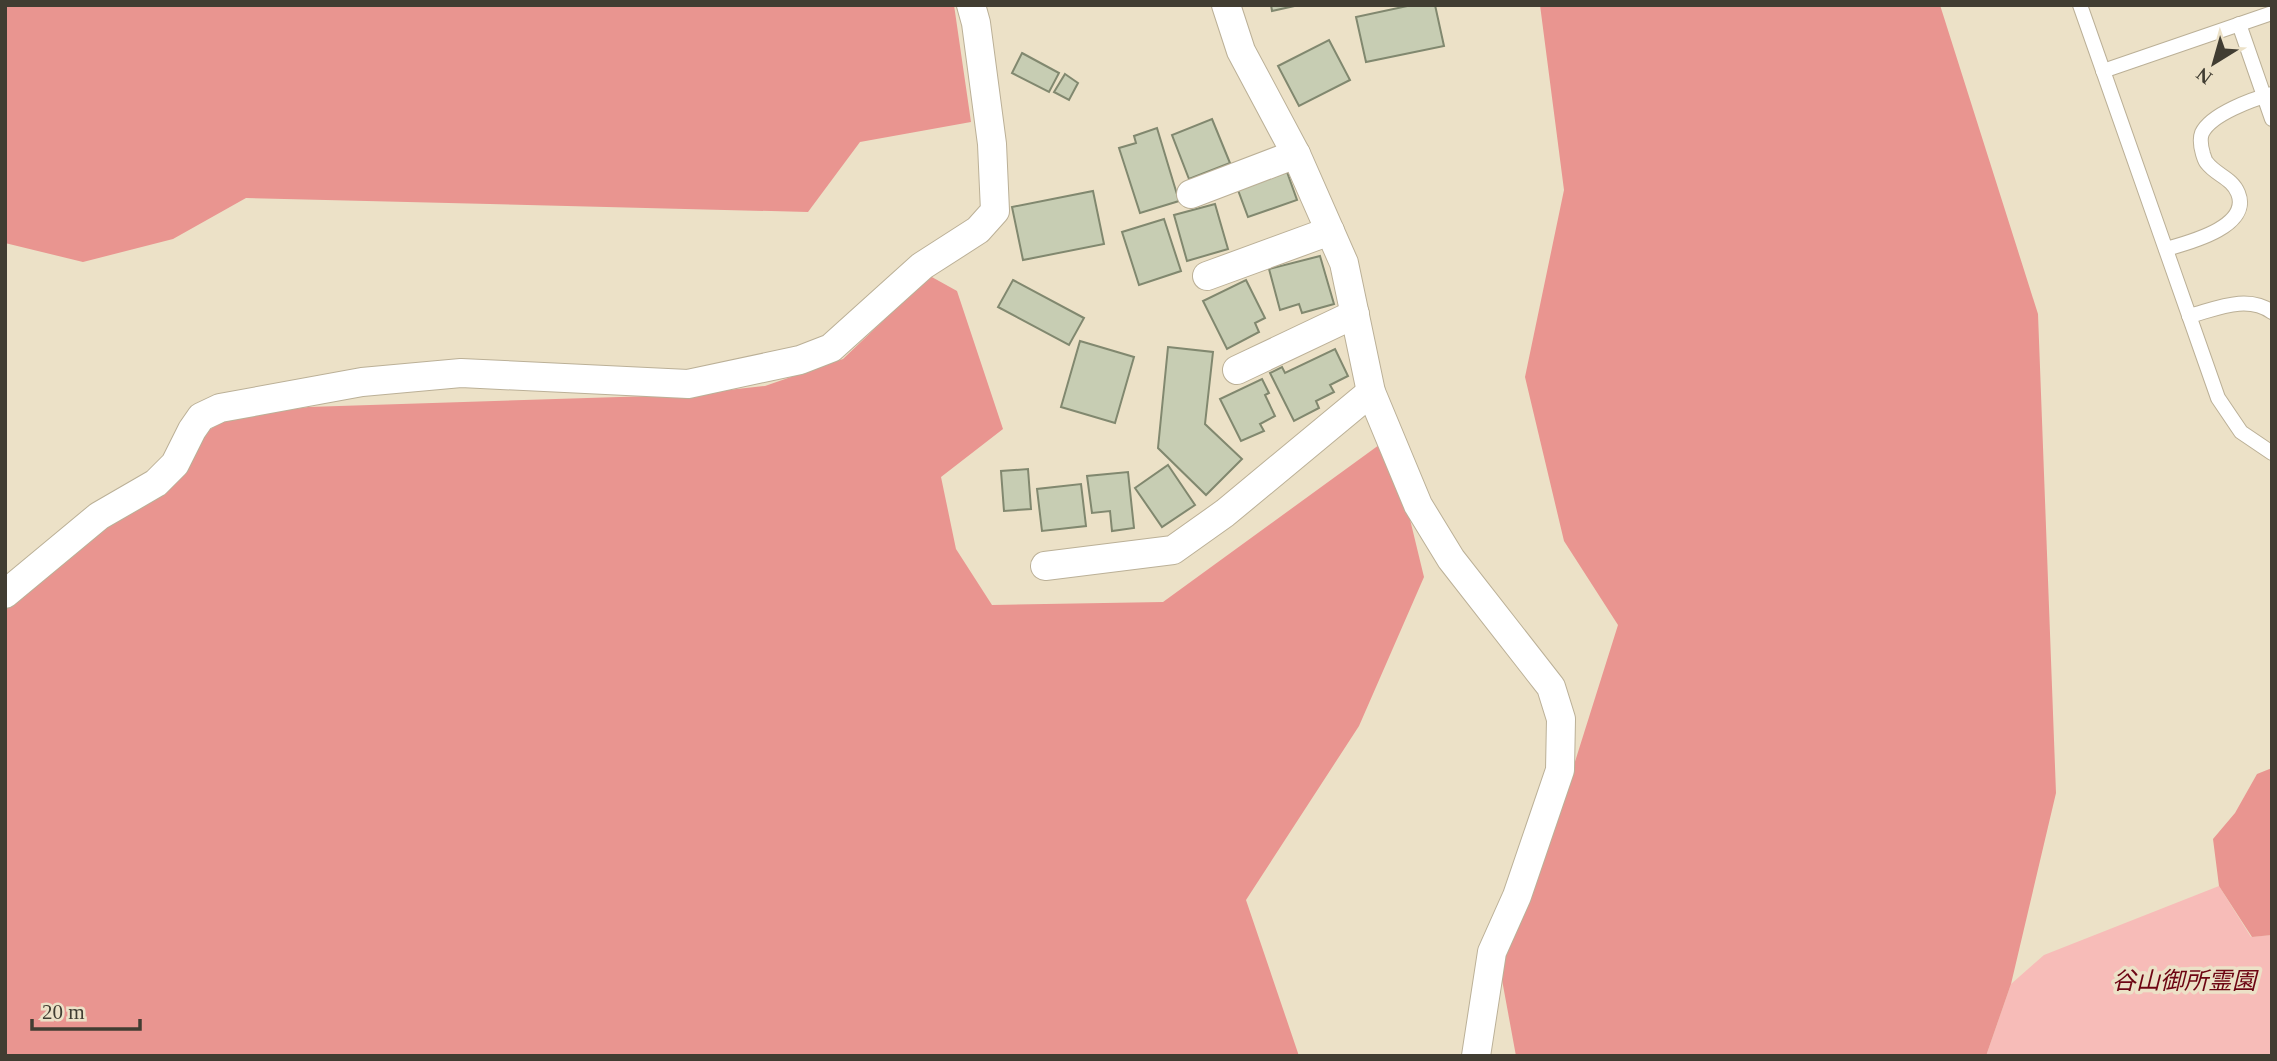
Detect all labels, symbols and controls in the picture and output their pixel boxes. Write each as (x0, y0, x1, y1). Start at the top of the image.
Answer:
north arrow (2179, 28, 2249, 98)
text: N (2192, 63, 2216, 89)
park label: 谷山御所霊園 (2112, 968, 2259, 994)
scale bar (32, 988, 140, 1032)
text: 20 m (42, 1000, 85, 1024)

